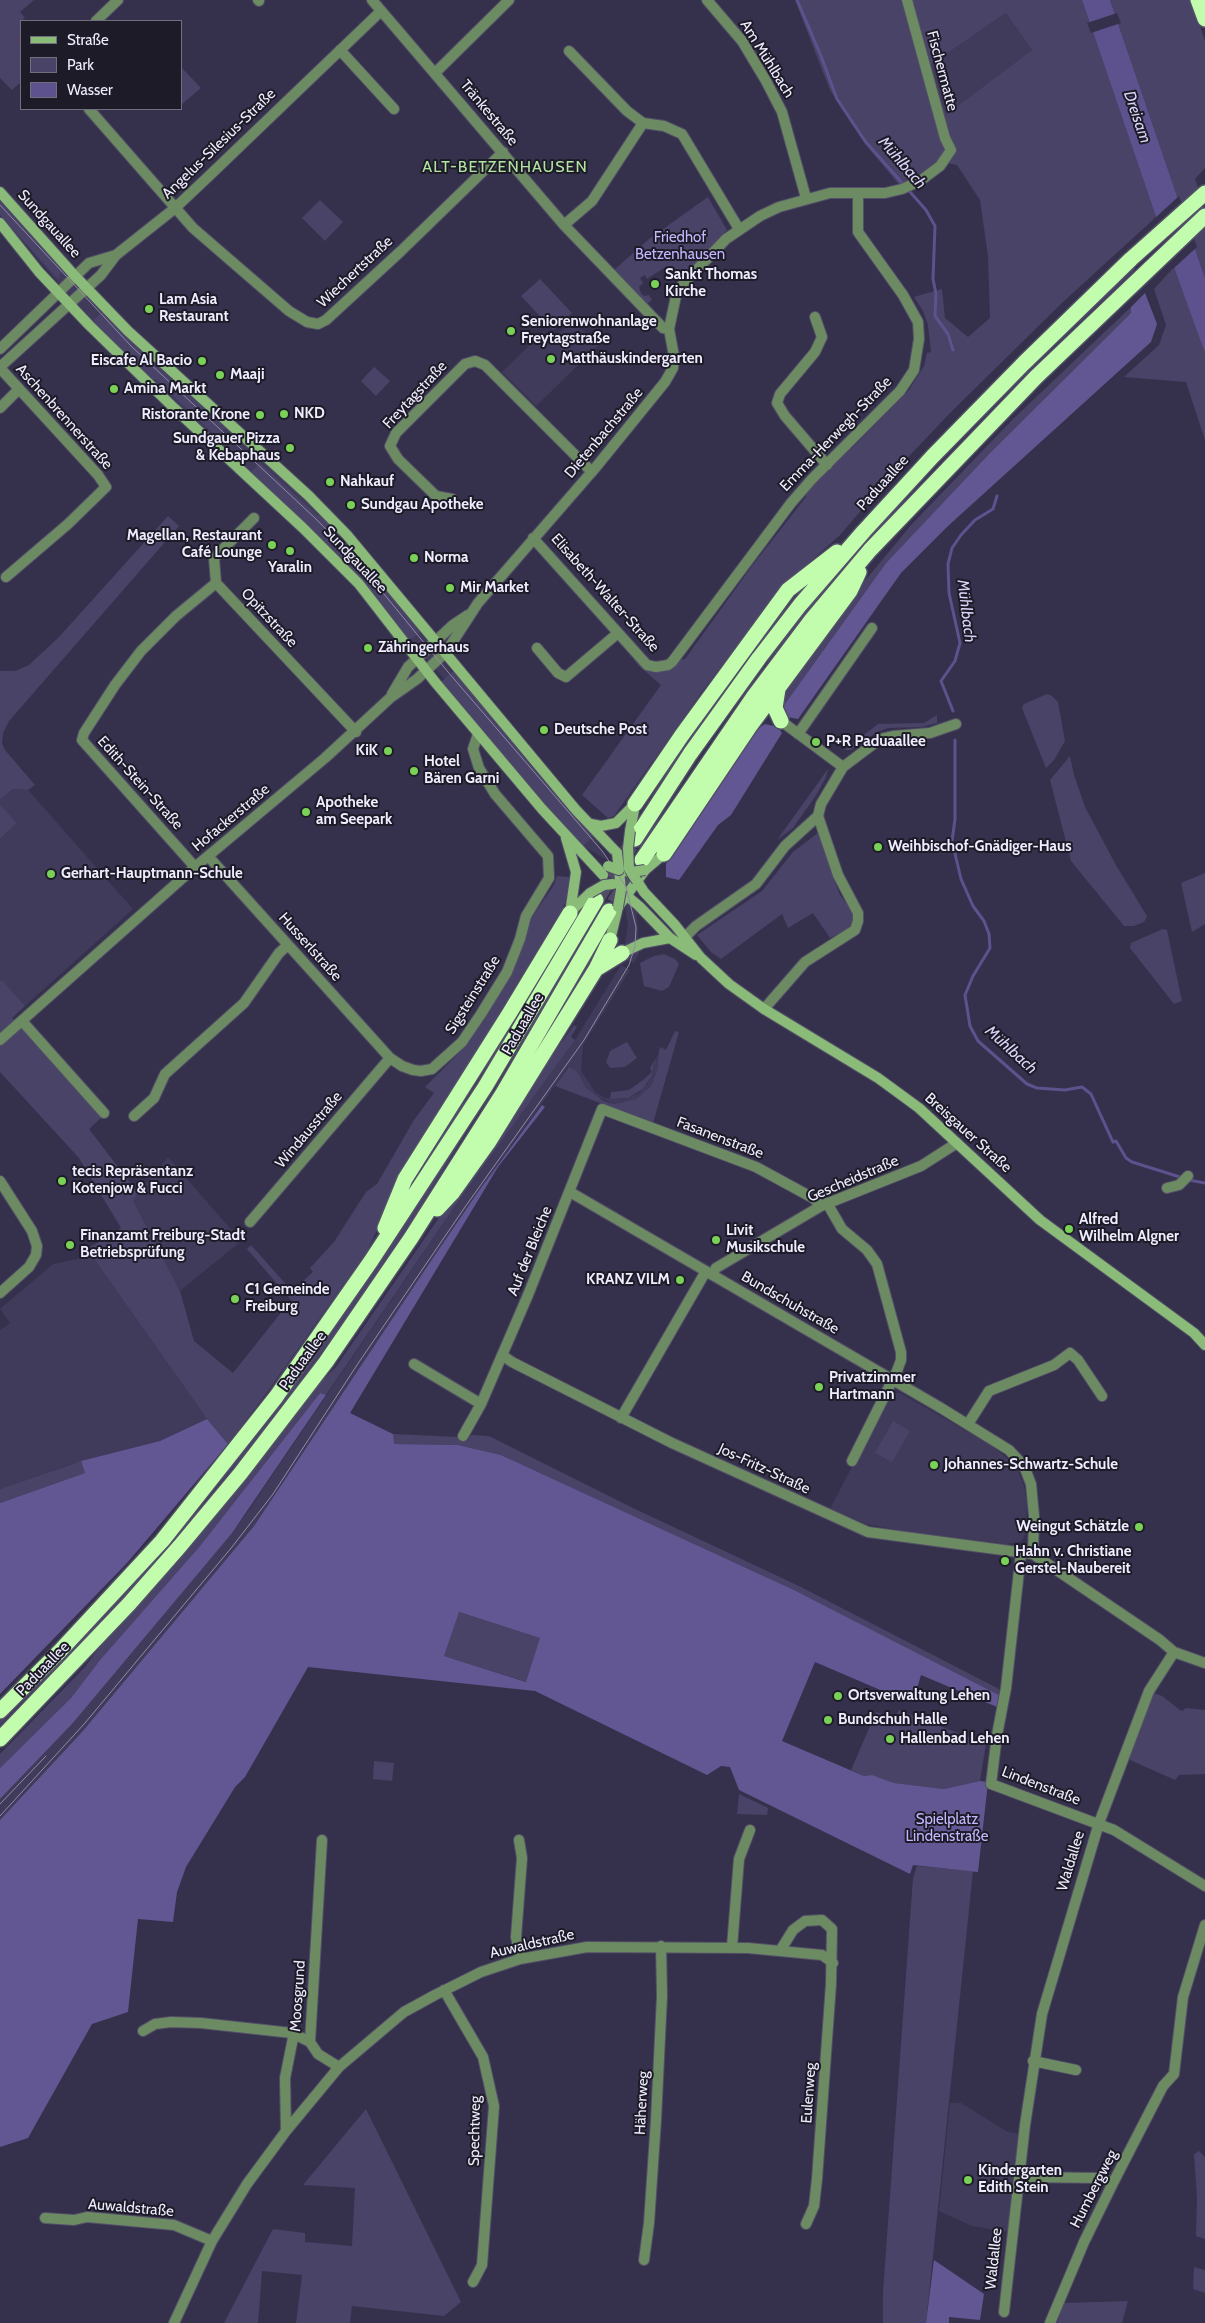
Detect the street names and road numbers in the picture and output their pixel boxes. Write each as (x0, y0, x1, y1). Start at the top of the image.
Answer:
street label: Am Mühlbach (736, 17, 798, 101)
street label: Fischermatte (923, 29, 961, 113)
street label: Tränkestraße (456, 76, 522, 150)
street label: Angelus-Silesius-Straße (158, 85, 280, 203)
street label: Sundgauallee (14, 186, 84, 262)
street label: Wiechertstraße (313, 232, 397, 312)
street label: Freytagstraße (379, 357, 451, 433)
street label: Aschenbrennerstraße (12, 361, 116, 473)
street label: Emma-Herwegh-Straße (776, 373, 896, 495)
street label: Dietenbachstraße (561, 384, 647, 482)
street label: Paduaallee (853, 452, 913, 514)
street label: Sundgauallee (319, 523, 391, 597)
street label: Elisabeth-Walter-Straße (547, 530, 663, 656)
street label: Opitzstraße (237, 585, 301, 651)
street label: Edith-Stein-Straße (93, 733, 187, 833)
street label: Hofackerstraße (189, 780, 273, 856)
street label: Husserlstraße (275, 909, 345, 985)
street label: Sigsteinstraße (442, 952, 504, 1038)
street label: Paduaallee (498, 990, 548, 1058)
street label: Windausstraße (272, 1088, 346, 1172)
street label: Breisgauer Straße (921, 1089, 1015, 1177)
street label: Fasanenstraße (674, 1113, 766, 1163)
street label: Gescheidstraße (805, 1152, 901, 1206)
street label: Auf der Bleiche (504, 1203, 556, 1299)
street label: Bundschuhstraße (738, 1268, 842, 1338)
street label: Paduaallee (276, 1328, 330, 1394)
street label: Jos-Fritz-Straße (715, 1440, 813, 1498)
street label: Paduaallee (13, 1638, 73, 1700)
street label: Lindenstraße (999, 1763, 1083, 1809)
street label: Waldallee (1053, 1829, 1089, 1893)
street label: Auwaldstraße (488, 1926, 576, 1962)
street label: Moosgrund (287, 1960, 309, 2032)
street label: Eulenweg (798, 2062, 820, 2124)
street label: Häherweg (631, 2071, 653, 2135)
street label: Spechtweg (465, 2096, 485, 2166)
street label: Humbergweg (1067, 2147, 1121, 2231)
street label: Auwaldstraße (87, 2195, 175, 2221)
street label: Waldallee (982, 2227, 1006, 2291)

